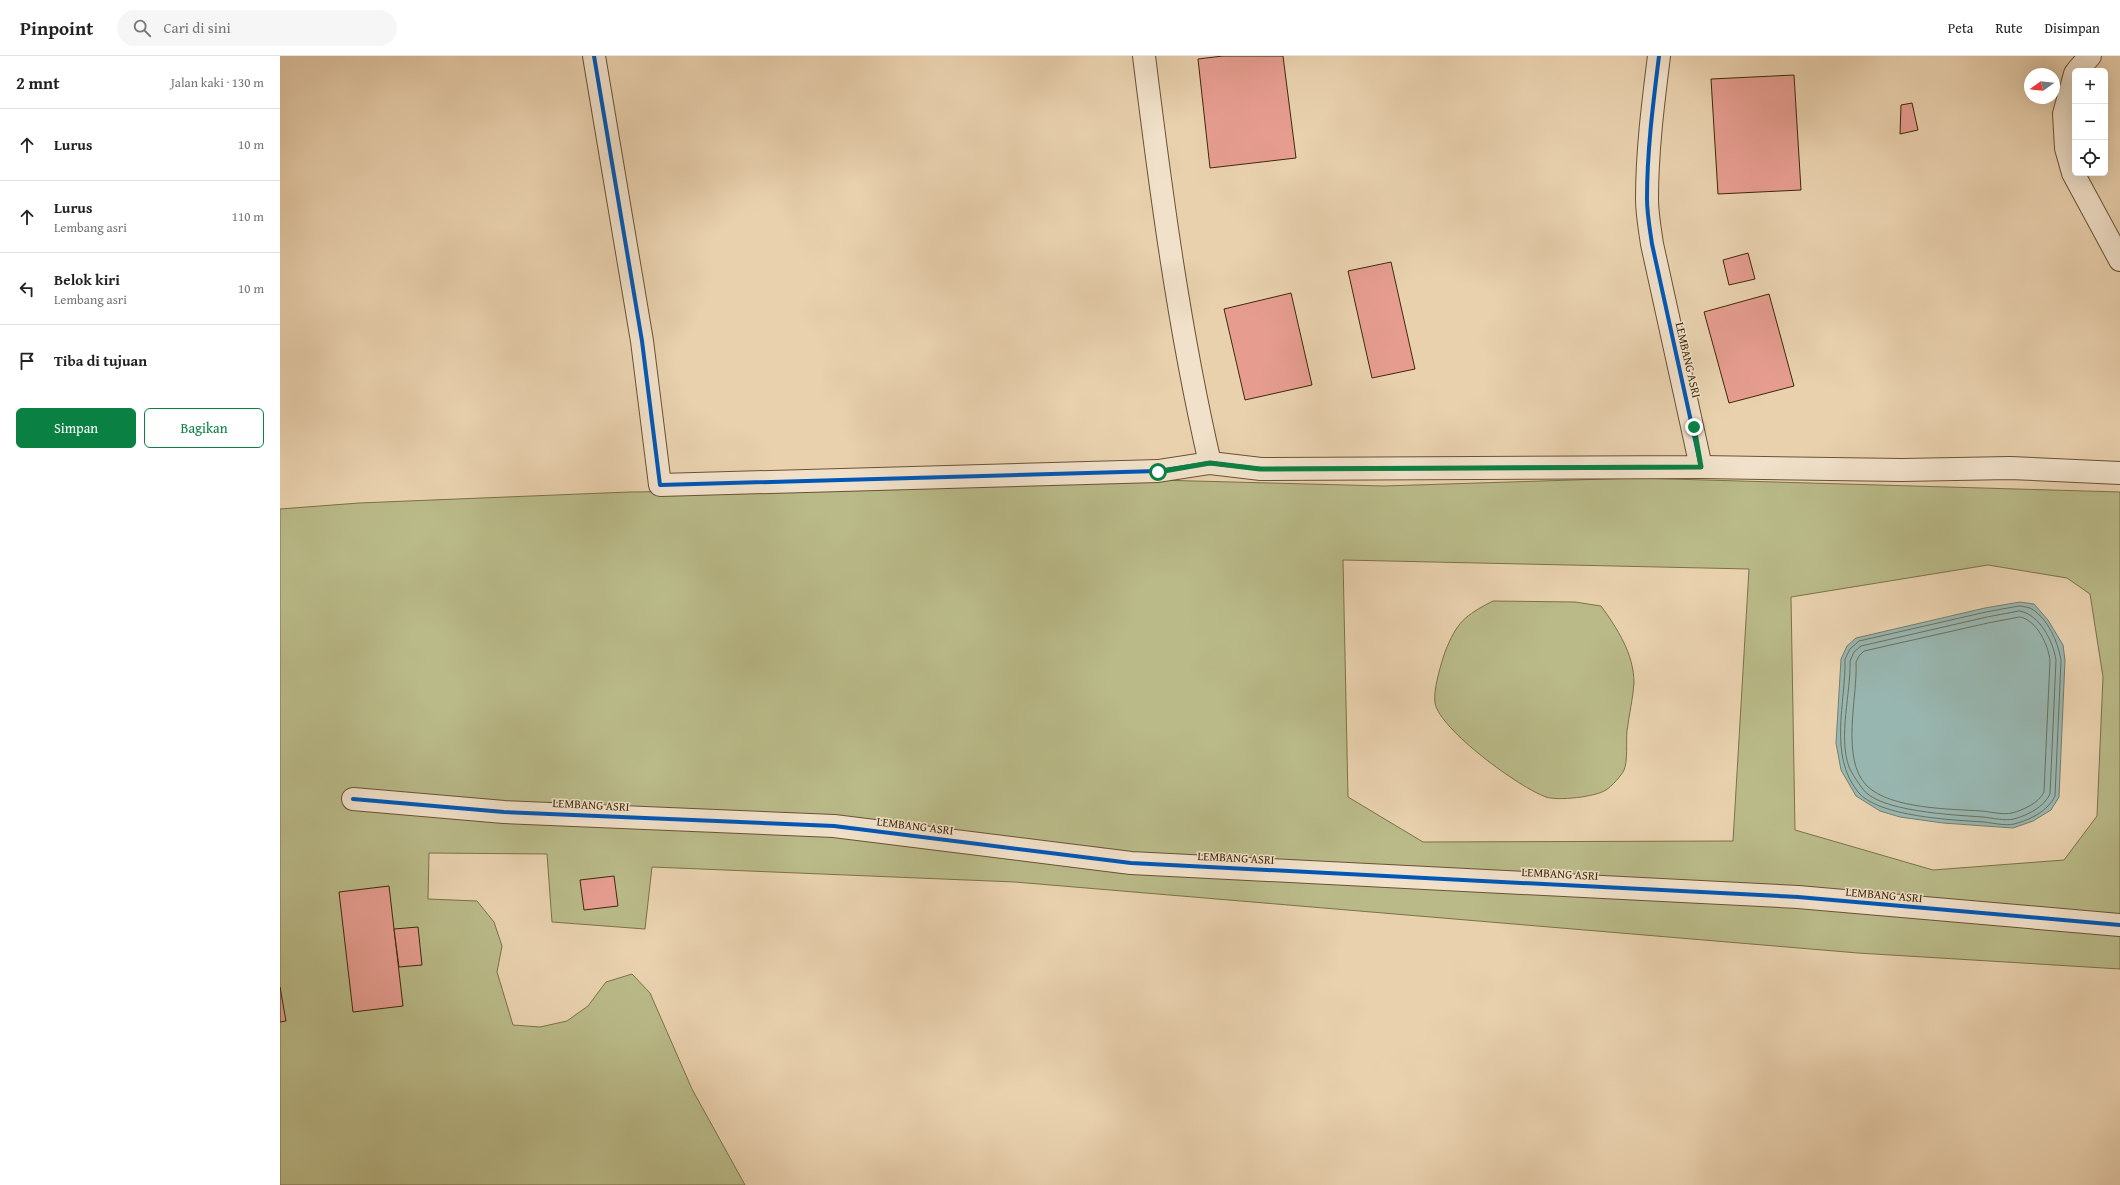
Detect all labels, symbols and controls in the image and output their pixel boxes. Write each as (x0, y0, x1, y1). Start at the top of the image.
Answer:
search box (117, 10, 397, 46)
text: Pinpoint (20, 14, 93, 42)
icon: search (131, 17, 153, 39)
text: Cari di sini (163, 17, 231, 38)
text: Peta (1948, 18, 1973, 38)
text: Rute (1995, 18, 2023, 38)
text: Disimpan (2045, 18, 2100, 38)
north arrow (2024, 68, 2060, 104)
map controls (2072, 68, 2108, 176)
button: + (2072, 68, 2108, 104)
text: 2 mnt (16, 70, 60, 95)
text: Jalan kaki · 130 m (171, 73, 264, 92)
button: − (2072, 104, 2108, 140)
icon: ahead (16, 134, 38, 156)
text: Lurus (54, 134, 92, 155)
text: 10 m (238, 135, 264, 154)
button: locate (2072, 140, 2108, 176)
text: Lurus (54, 197, 92, 218)
icon: ahead (16, 206, 38, 228)
text: 110 m (232, 207, 264, 226)
text: Lembang asri (54, 218, 127, 237)
text: Belok kiri (54, 269, 120, 290)
icon: left (16, 278, 38, 300)
text: 10 m (238, 279, 264, 298)
text: Lembang asri (54, 290, 127, 309)
street label: LEMBANG ASRI (1672, 320, 1706, 400)
icon: arrive (16, 350, 38, 372)
text: Tiba di tujuan (54, 350, 147, 371)
button: Simpan (16, 408, 136, 448)
button: Bagikan (144, 408, 264, 448)
route end (1685, 418, 1703, 436)
route start (1149, 463, 1167, 481)
street label: LEMBANG ASRI (552, 794, 630, 815)
street label: LEMBANG ASRI (876, 812, 955, 839)
street label: LEMBANG ASRI (1197, 847, 1275, 868)
street label: LEMBANG ASRI (1521, 863, 1599, 884)
street label: LEMBANG ASRI (1845, 883, 1924, 906)

